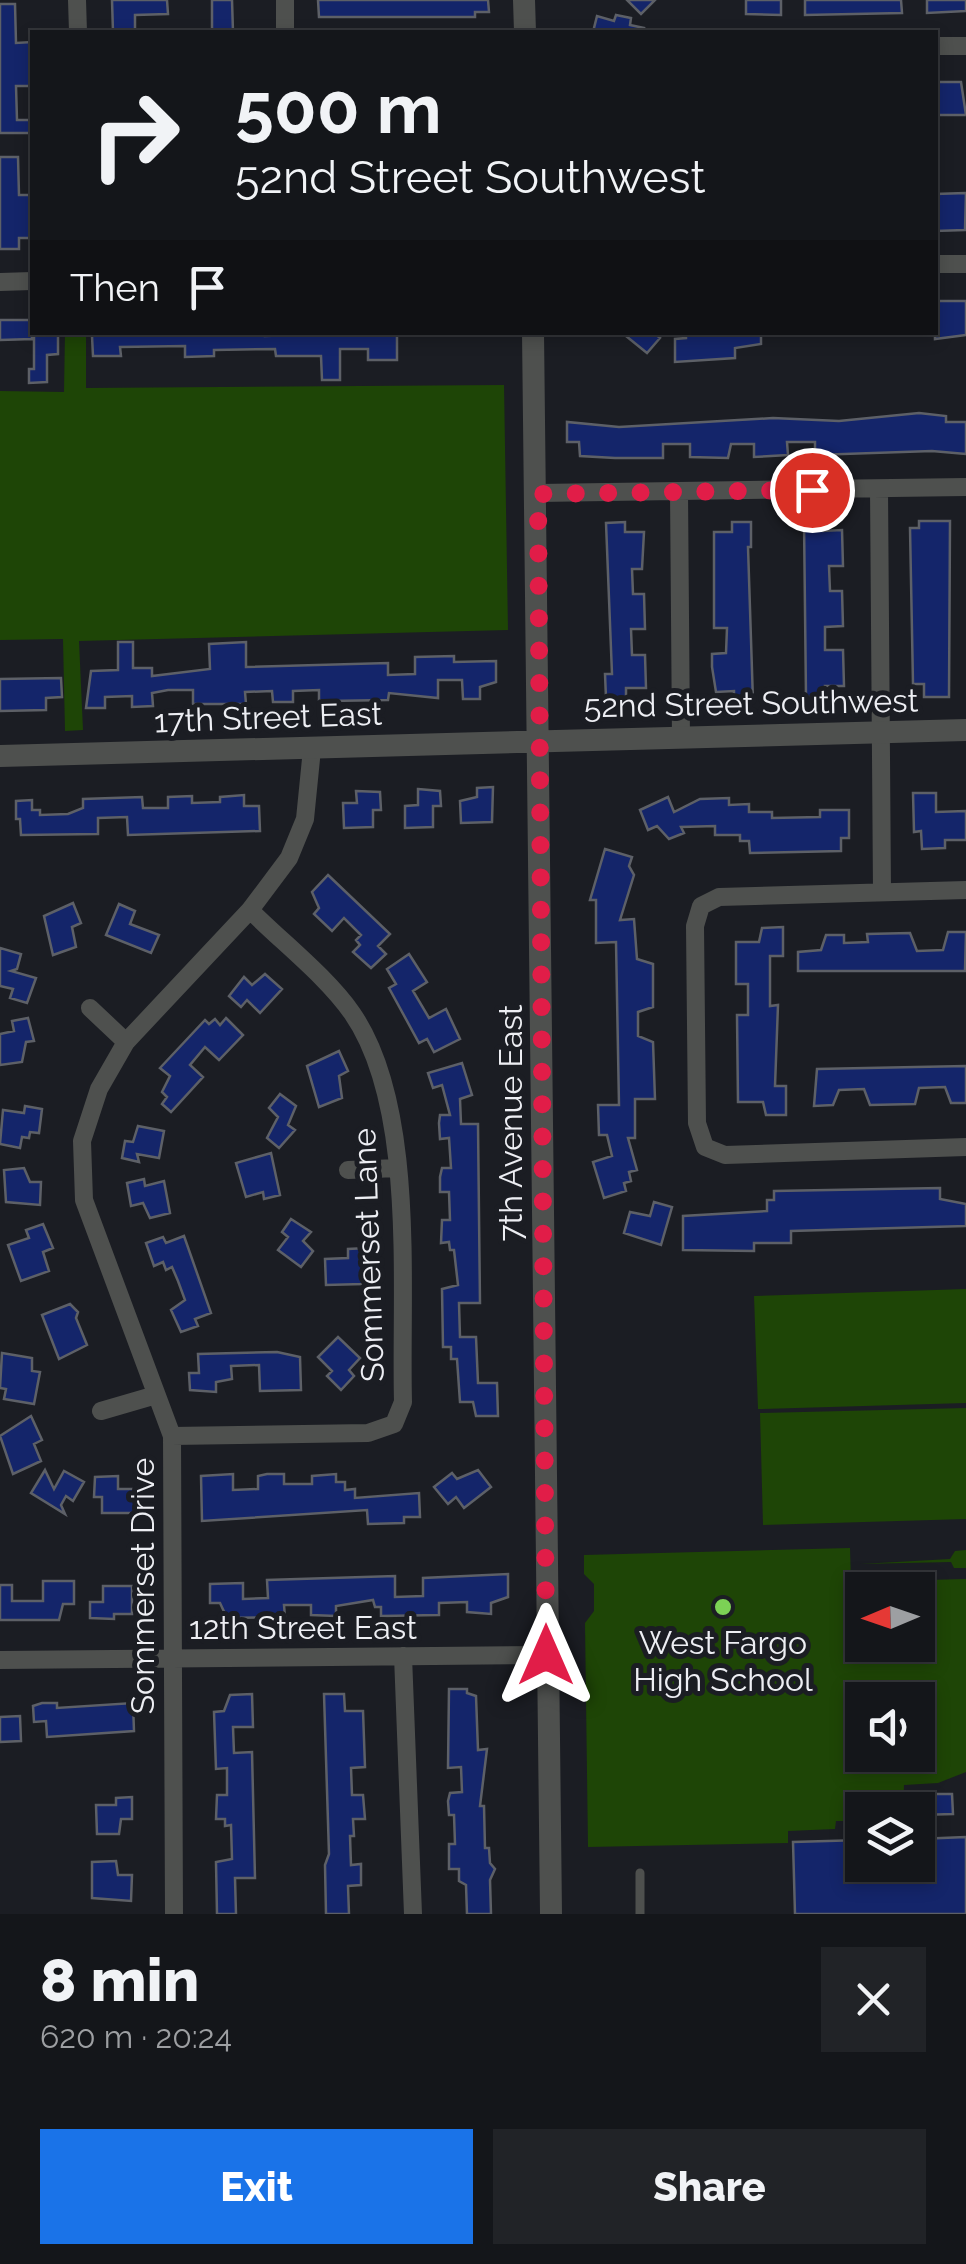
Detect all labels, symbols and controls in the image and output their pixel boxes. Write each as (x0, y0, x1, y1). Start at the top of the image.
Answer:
text: 500 m (235, 67, 442, 149)
icon: right (70, 70, 200, 200)
text: 52nd Street Southwest (235, 151, 705, 204)
icon: arrive (180, 260, 235, 315)
text: Then (70, 265, 160, 310)
pin (770, 448, 855, 533)
icon: arrive (785, 463, 840, 518)
street label: 52nd Street Southwest (583, 682, 919, 724)
street label: 17th Street East (153, 695, 383, 739)
street label: 7th Avenue East (492, 1004, 529, 1242)
street label: Sommerset Lane (345, 1128, 391, 1382)
street label: Sommerset Drive (124, 1458, 161, 1714)
north arrow (845, 1572, 935, 1662)
map controls (845, 1572, 935, 1882)
marker: West Fargo High School (712, 1596, 734, 1618)
position arrow (494, 1603, 598, 1707)
street label: 12th Street East (189, 1609, 417, 1646)
place label: West Fargo High School (633, 1624, 813, 1698)
button: sound (845, 1682, 935, 1772)
button: layers (845, 1792, 935, 1882)
text: 8 min (40, 1945, 199, 2015)
button: close (821, 1947, 926, 2052)
text: 620 m · 20:24 (40, 2018, 232, 2055)
button: Exit (40, 2129, 473, 2244)
button: Share (493, 2129, 926, 2244)

